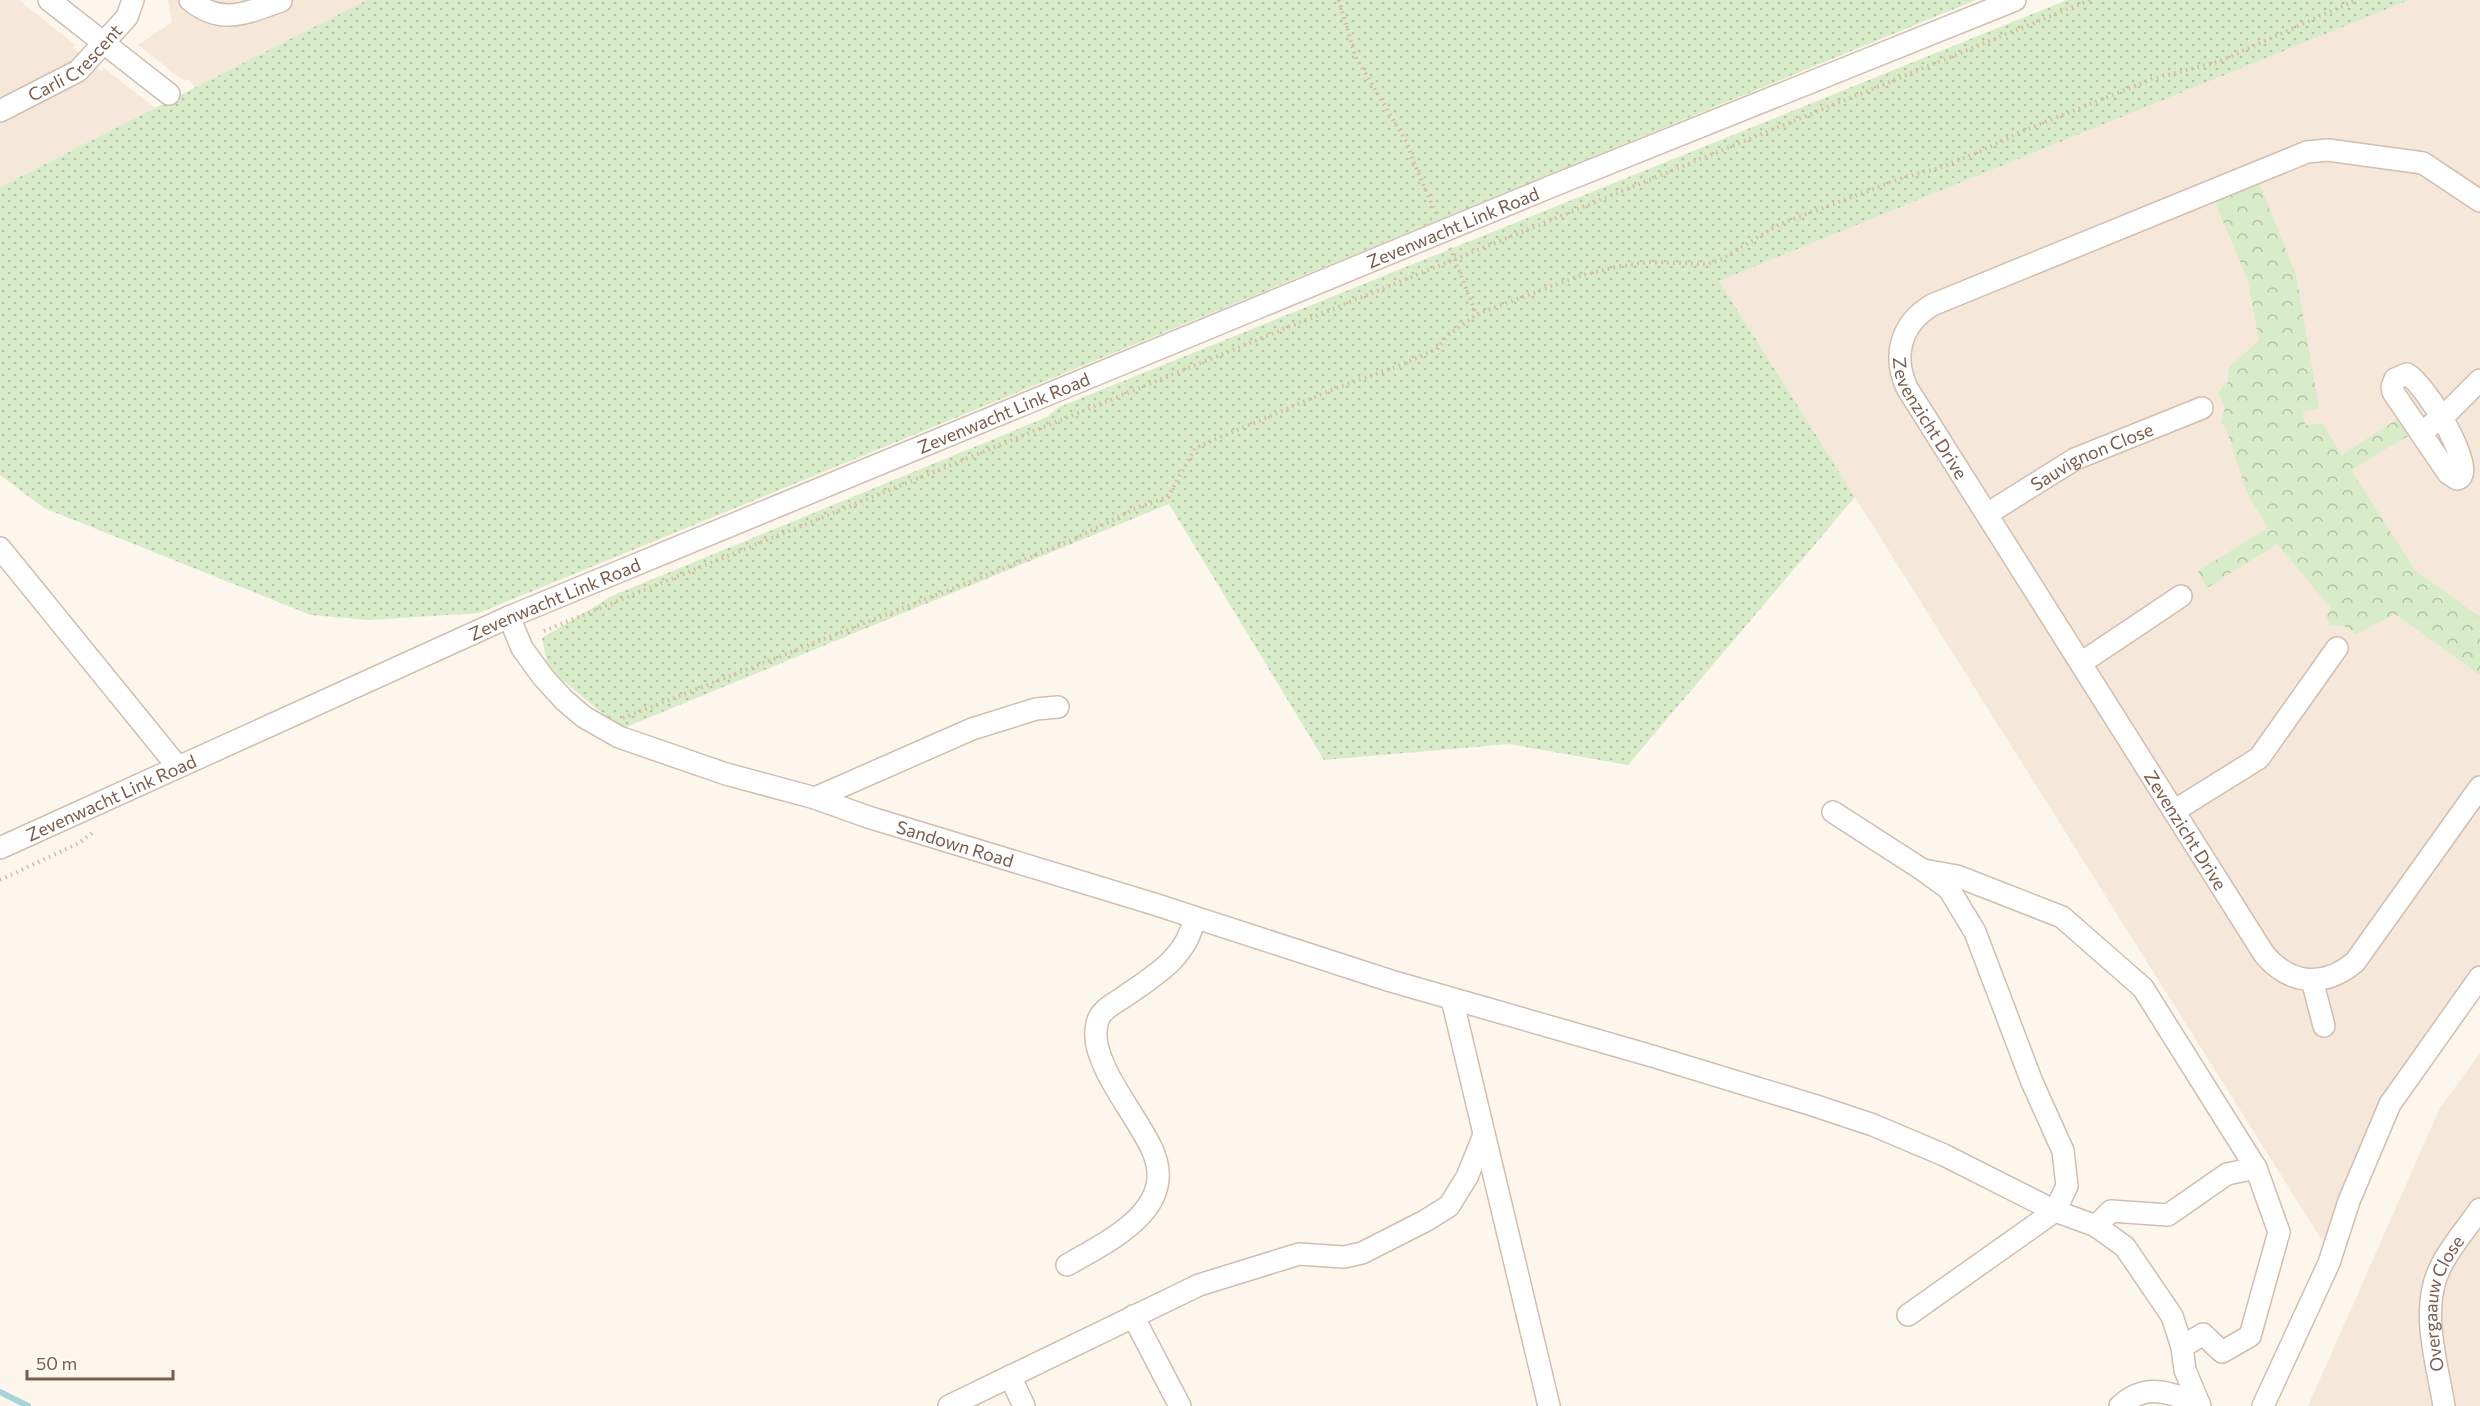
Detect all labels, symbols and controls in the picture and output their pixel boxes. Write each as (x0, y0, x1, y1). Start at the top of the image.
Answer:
street label: Carli Crescent (24, 19, 126, 106)
street label: Zevenwacht Link Road (1363, 182, 1542, 273)
street label: Zevenzicht Drive (1889, 356, 1972, 483)
street label: Zevenwacht Link Road (914, 367, 1093, 458)
street label: Sauvignon Close (2026, 418, 2156, 495)
street label: Zevenwacht Link Road (465, 553, 644, 645)
street label: Zevenwacht Link Road (23, 749, 200, 846)
street label: Zevenzicht Drive (2140, 766, 2232, 894)
street label: Sandown Road (894, 815, 1017, 872)
street label: Overgaauw Close (2419, 1231, 2468, 1374)
scale bar (27, 1343, 172, 1381)
text: 50 m (36, 1352, 77, 1374)

